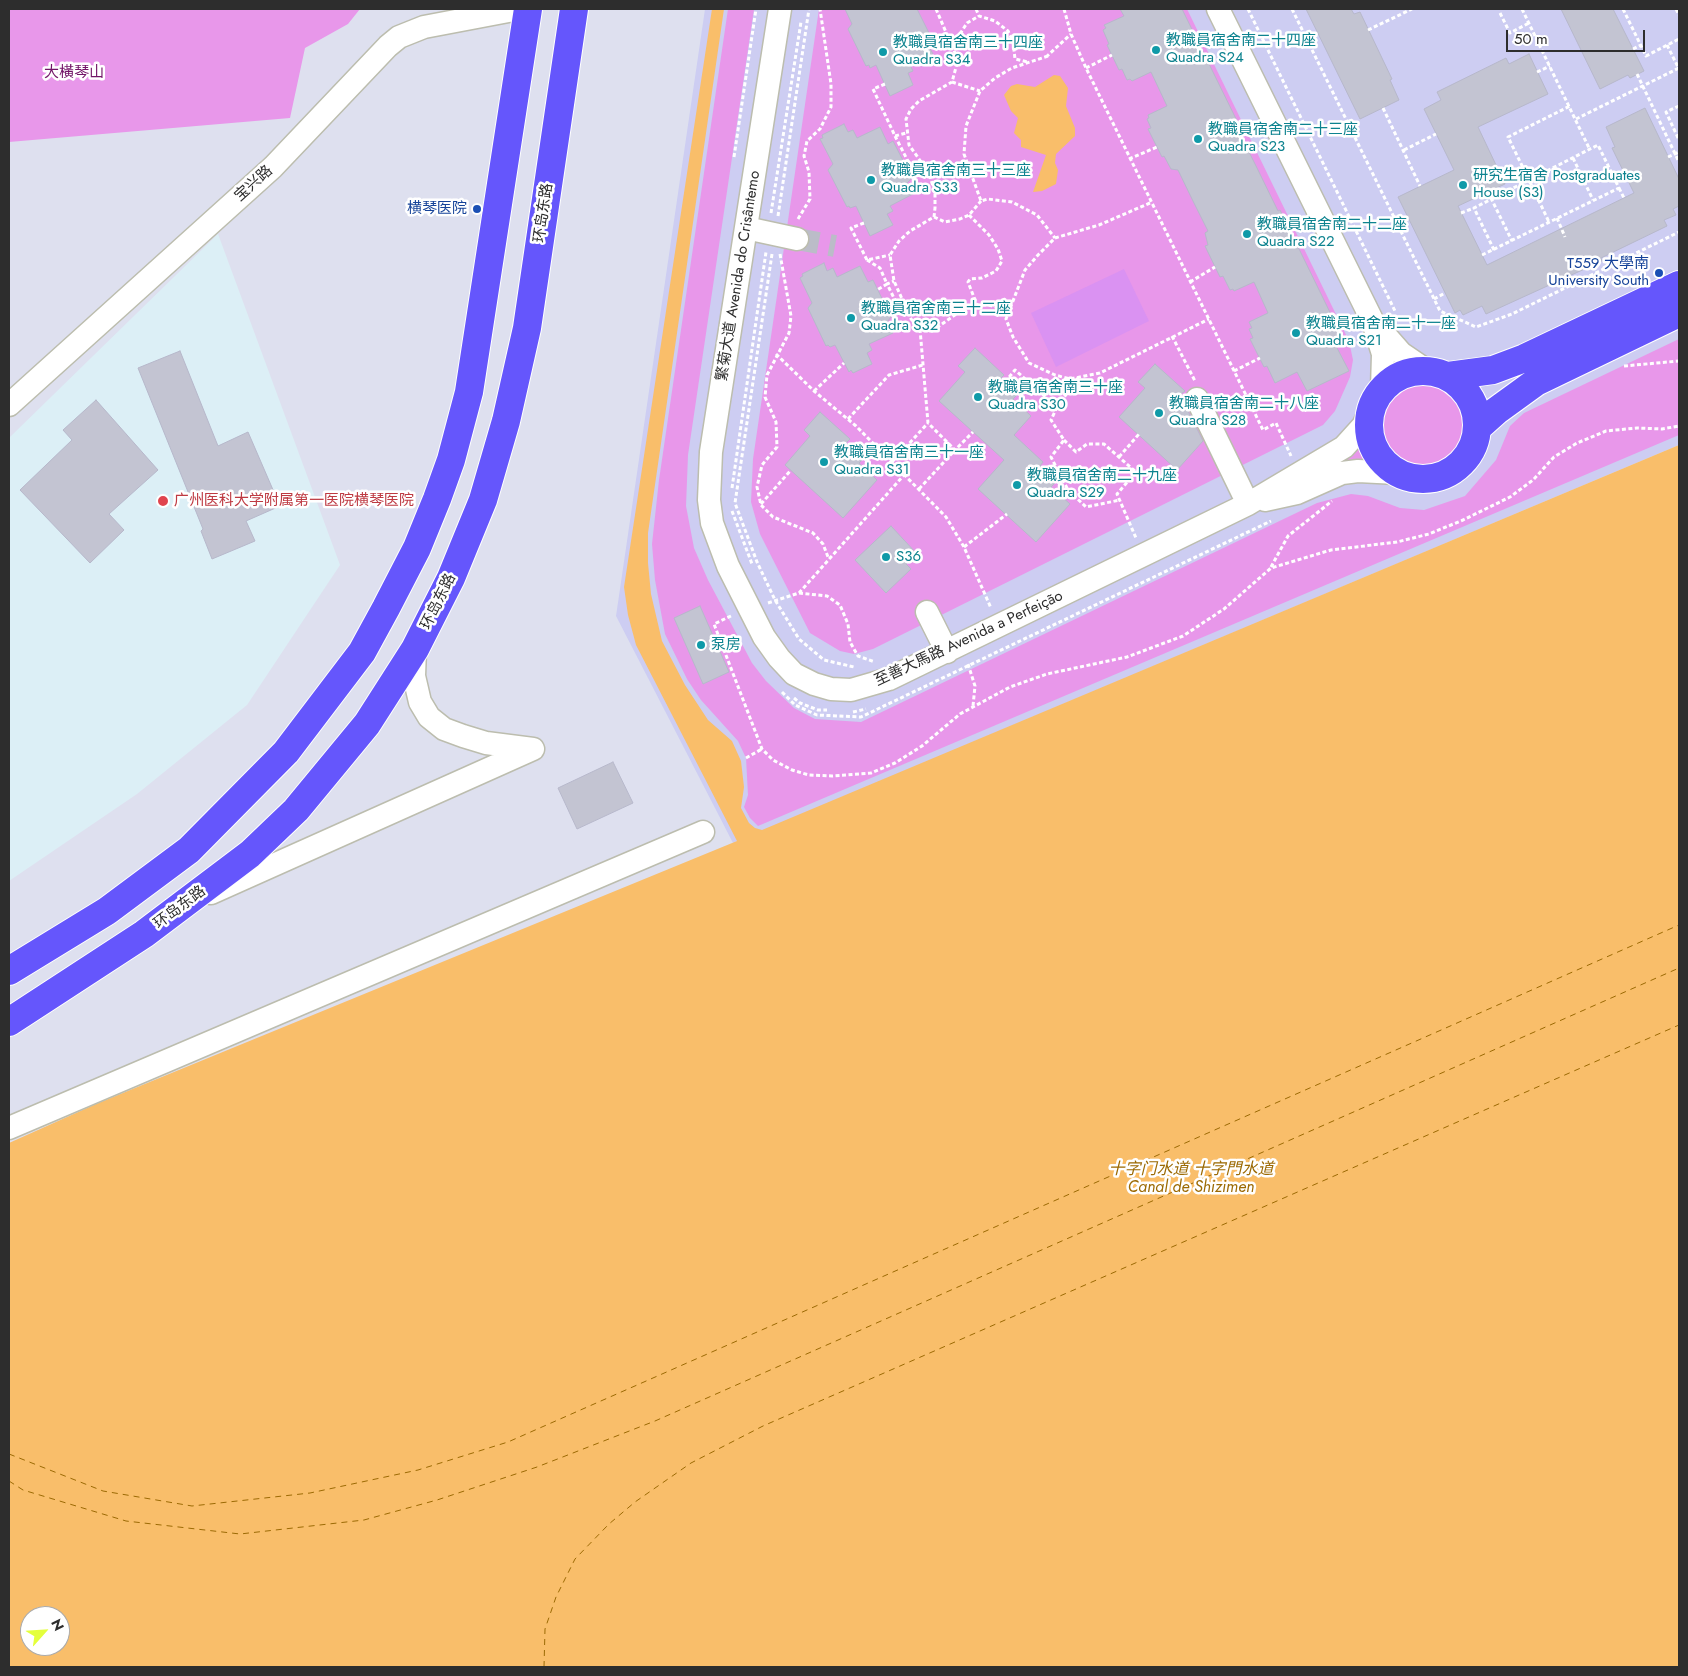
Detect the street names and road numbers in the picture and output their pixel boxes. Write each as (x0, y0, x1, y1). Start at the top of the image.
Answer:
street label: 宝兴路 (231, 162, 277, 206)
street label: 繁菊大道 Avenida do Crisântemo (713, 170, 765, 382)
street label: 环岛东路 (531, 182, 557, 244)
street label: 环岛东路 (418, 571, 460, 633)
street label: 至善大馬路 Avenida a Perfeição (872, 587, 1066, 691)
street label: 环岛东路 (151, 883, 209, 933)

